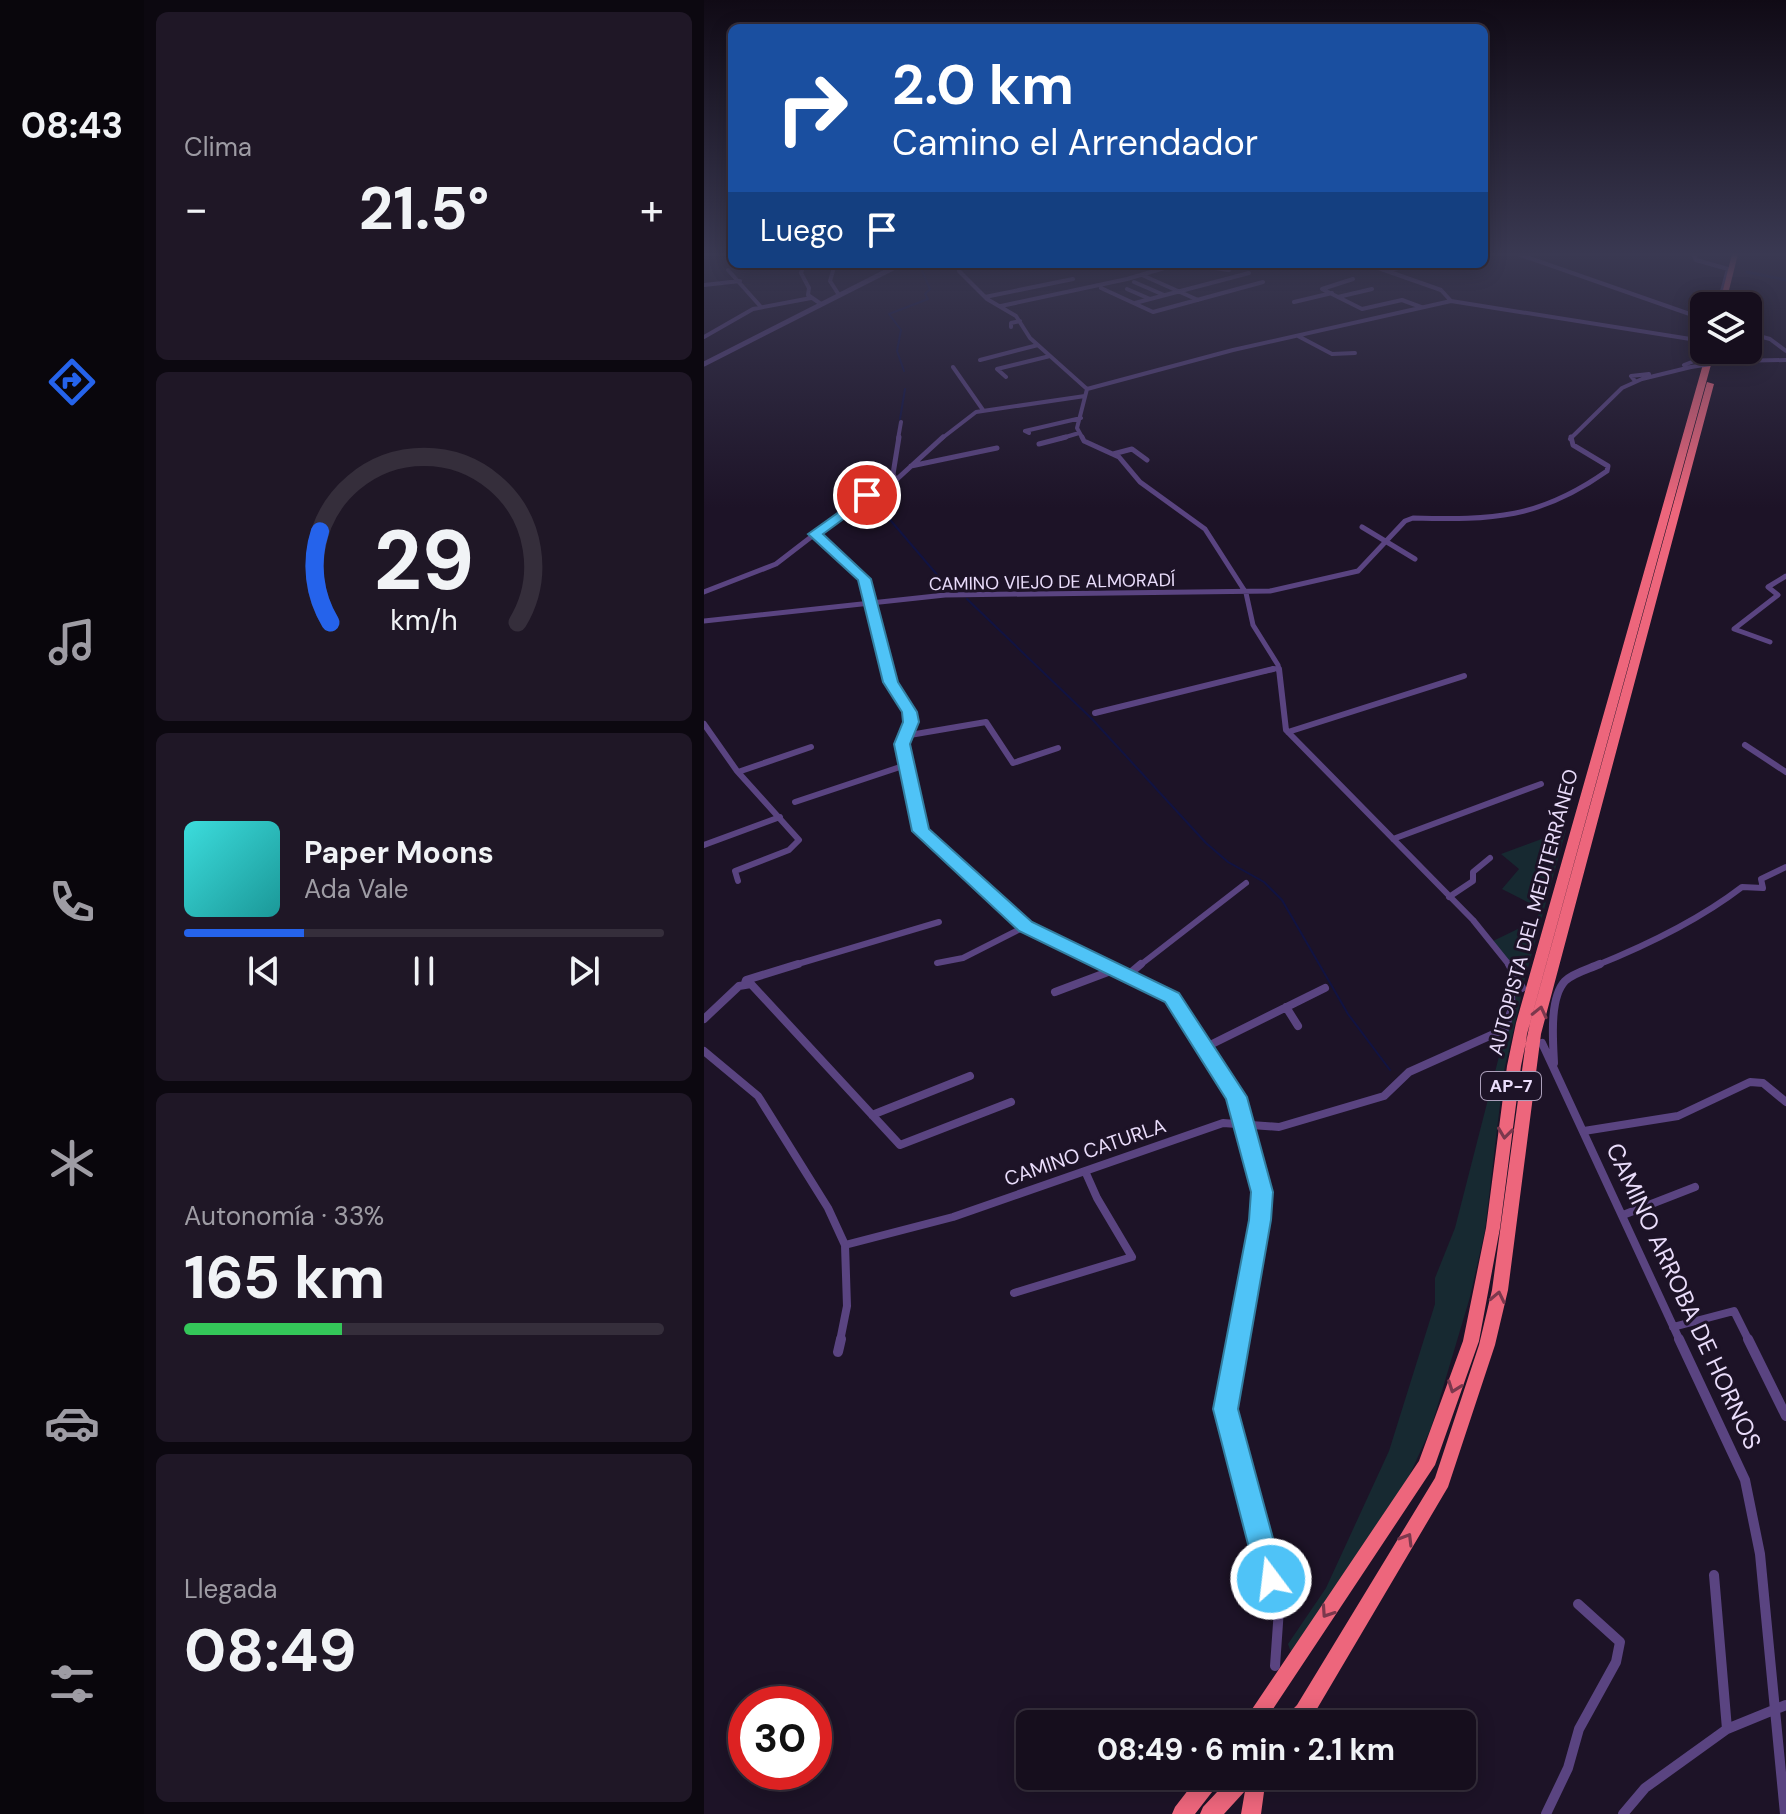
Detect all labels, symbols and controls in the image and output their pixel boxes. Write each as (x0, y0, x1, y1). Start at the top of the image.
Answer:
text: 2.0 km (892, 48, 1074, 121)
icon: right (760, 56, 864, 160)
text: 08:43 (21, 102, 123, 149)
text: Camino el Arrendador (892, 119, 1258, 166)
text: Clima (184, 130, 252, 164)
text: 21.5° (359, 169, 489, 248)
text: − (184, 180, 208, 238)
text: + (640, 180, 664, 238)
icon: arrive (860, 208, 904, 252)
text: Luego (760, 211, 844, 250)
map controls (1690, 292, 1762, 364)
button: layers (1690, 292, 1762, 364)
icon: directions (44, 354, 100, 410)
pin (833, 461, 901, 529)
icon: arrive (845, 473, 889, 517)
text: 29 (374, 505, 474, 614)
street label: CAMINO VIEJO DE ALMORADÍ (929, 568, 1176, 596)
text: km/h (390, 602, 458, 639)
icon: music (44, 614, 100, 670)
street label: AUTOPISTA DEL MEDITERRÁNEO (1482, 766, 1584, 1058)
text: Paper Moons (304, 833, 494, 872)
text: Ada Vale (304, 872, 409, 906)
icon: phone (44, 874, 100, 930)
icon: previous (242, 949, 286, 993)
icon: pause (402, 949, 446, 993)
icon: next (562, 949, 606, 993)
one-way arrow (1530, 1006, 1547, 1020)
road number: AP-7 (1481, 1072, 1541, 1100)
street label: CAMINO CATURLA (1001, 1112, 1169, 1192)
one-way arrow (1497, 1127, 1514, 1140)
icon: climate (44, 1135, 100, 1191)
street label: CAMINO ARROBA DE HORNOS (1599, 1138, 1769, 1454)
text: Autonomía · 33% (184, 1199, 384, 1233)
text: 165 km (184, 1238, 385, 1317)
one-way arrow (1489, 1291, 1506, 1304)
one-way arrow (1447, 1379, 1464, 1393)
icon: car (44, 1395, 100, 1451)
one-way arrow (1397, 1533, 1413, 1548)
position arrow (1229, 1537, 1313, 1621)
text: Llegada (184, 1572, 277, 1606)
one-way arrow (1322, 1604, 1337, 1618)
text: 08:49 (184, 1611, 357, 1690)
icon: filters (44, 1656, 100, 1712)
speed limit sign: 30 (728, 1686, 832, 1790)
text: 08:49 · 6 min · 2.1 km (1097, 1730, 1395, 1769)

